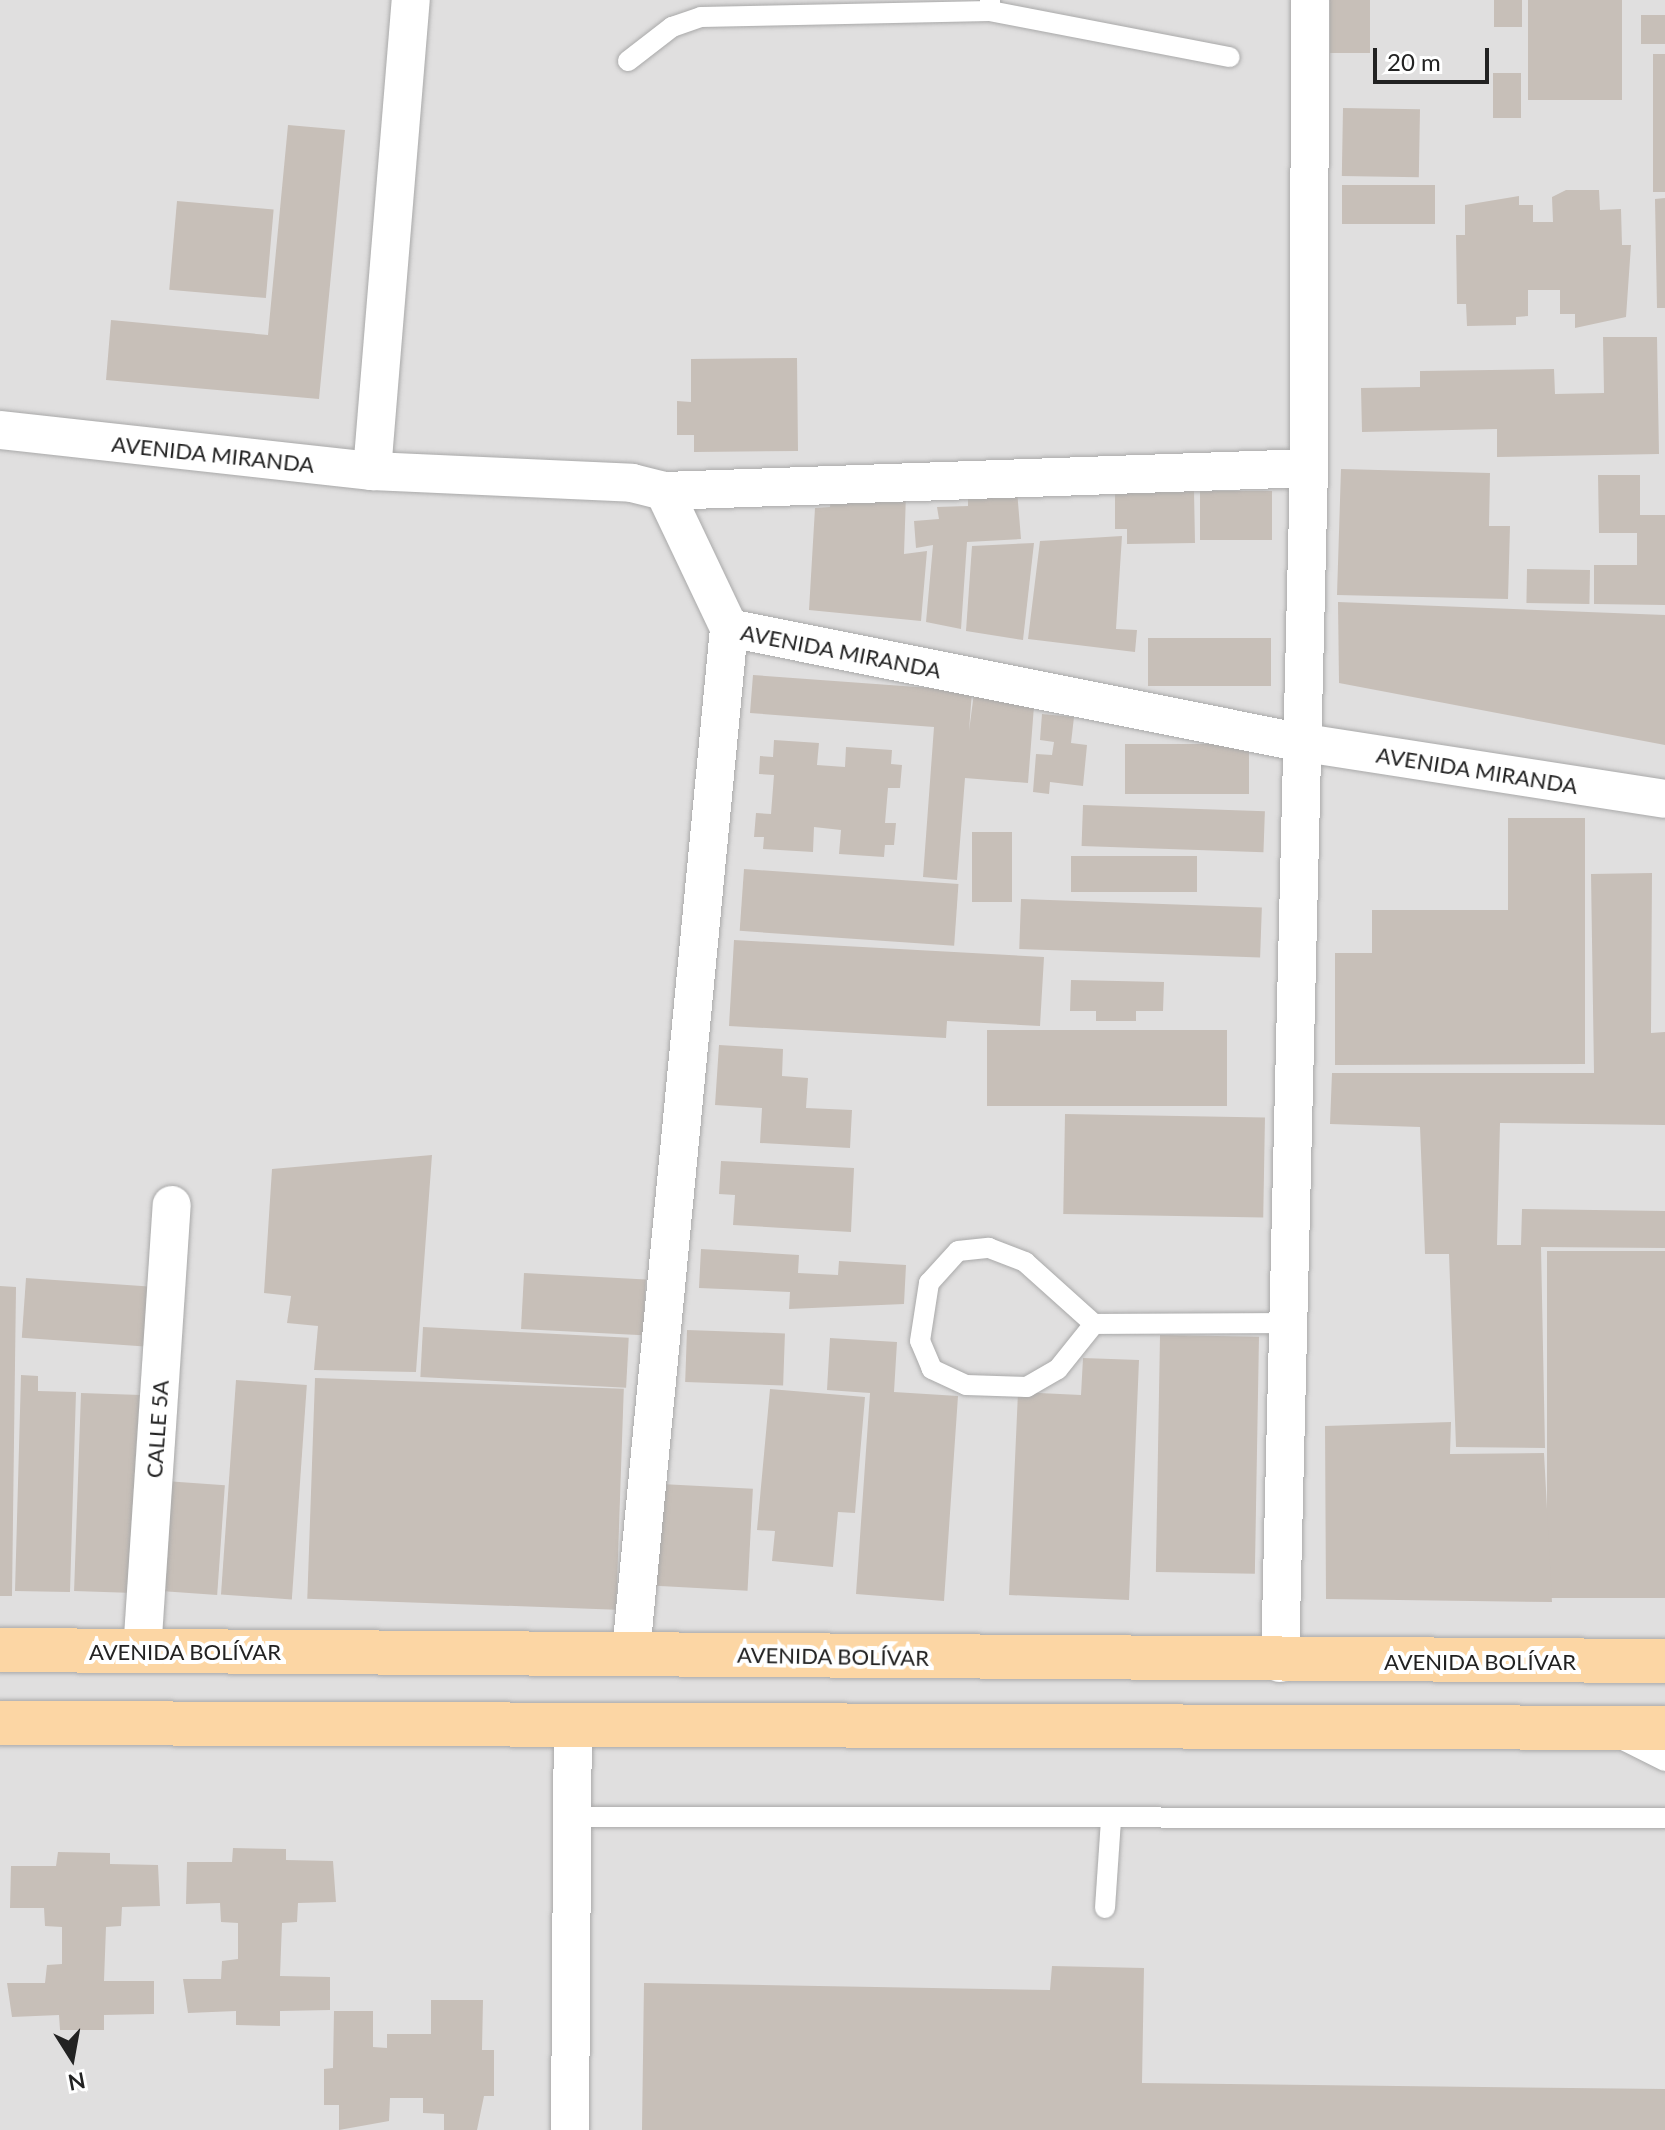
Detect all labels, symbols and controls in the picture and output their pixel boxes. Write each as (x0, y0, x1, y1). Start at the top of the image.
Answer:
scale bar (1377, 32, 1493, 82)
text: 20 m (1387, 47, 1441, 76)
street label: AVENIDA MIRANDA (110, 430, 316, 478)
street label: AVENIDA MIRANDA (738, 619, 944, 683)
street label: AVENIDA MIRANDA (1374, 741, 1580, 799)
street label: CALLE 5A (140, 1379, 174, 1479)
street label: AVENIDA BOLÍVAR (89, 1639, 281, 1665)
street label: AVENIDA BOLÍVAR (736, 1641, 930, 1671)
street label: AVENIDA BOLÍVAR (1384, 1649, 1576, 1675)
north arrow (32, 2018, 112, 2098)
text: N (66, 2067, 88, 2097)

